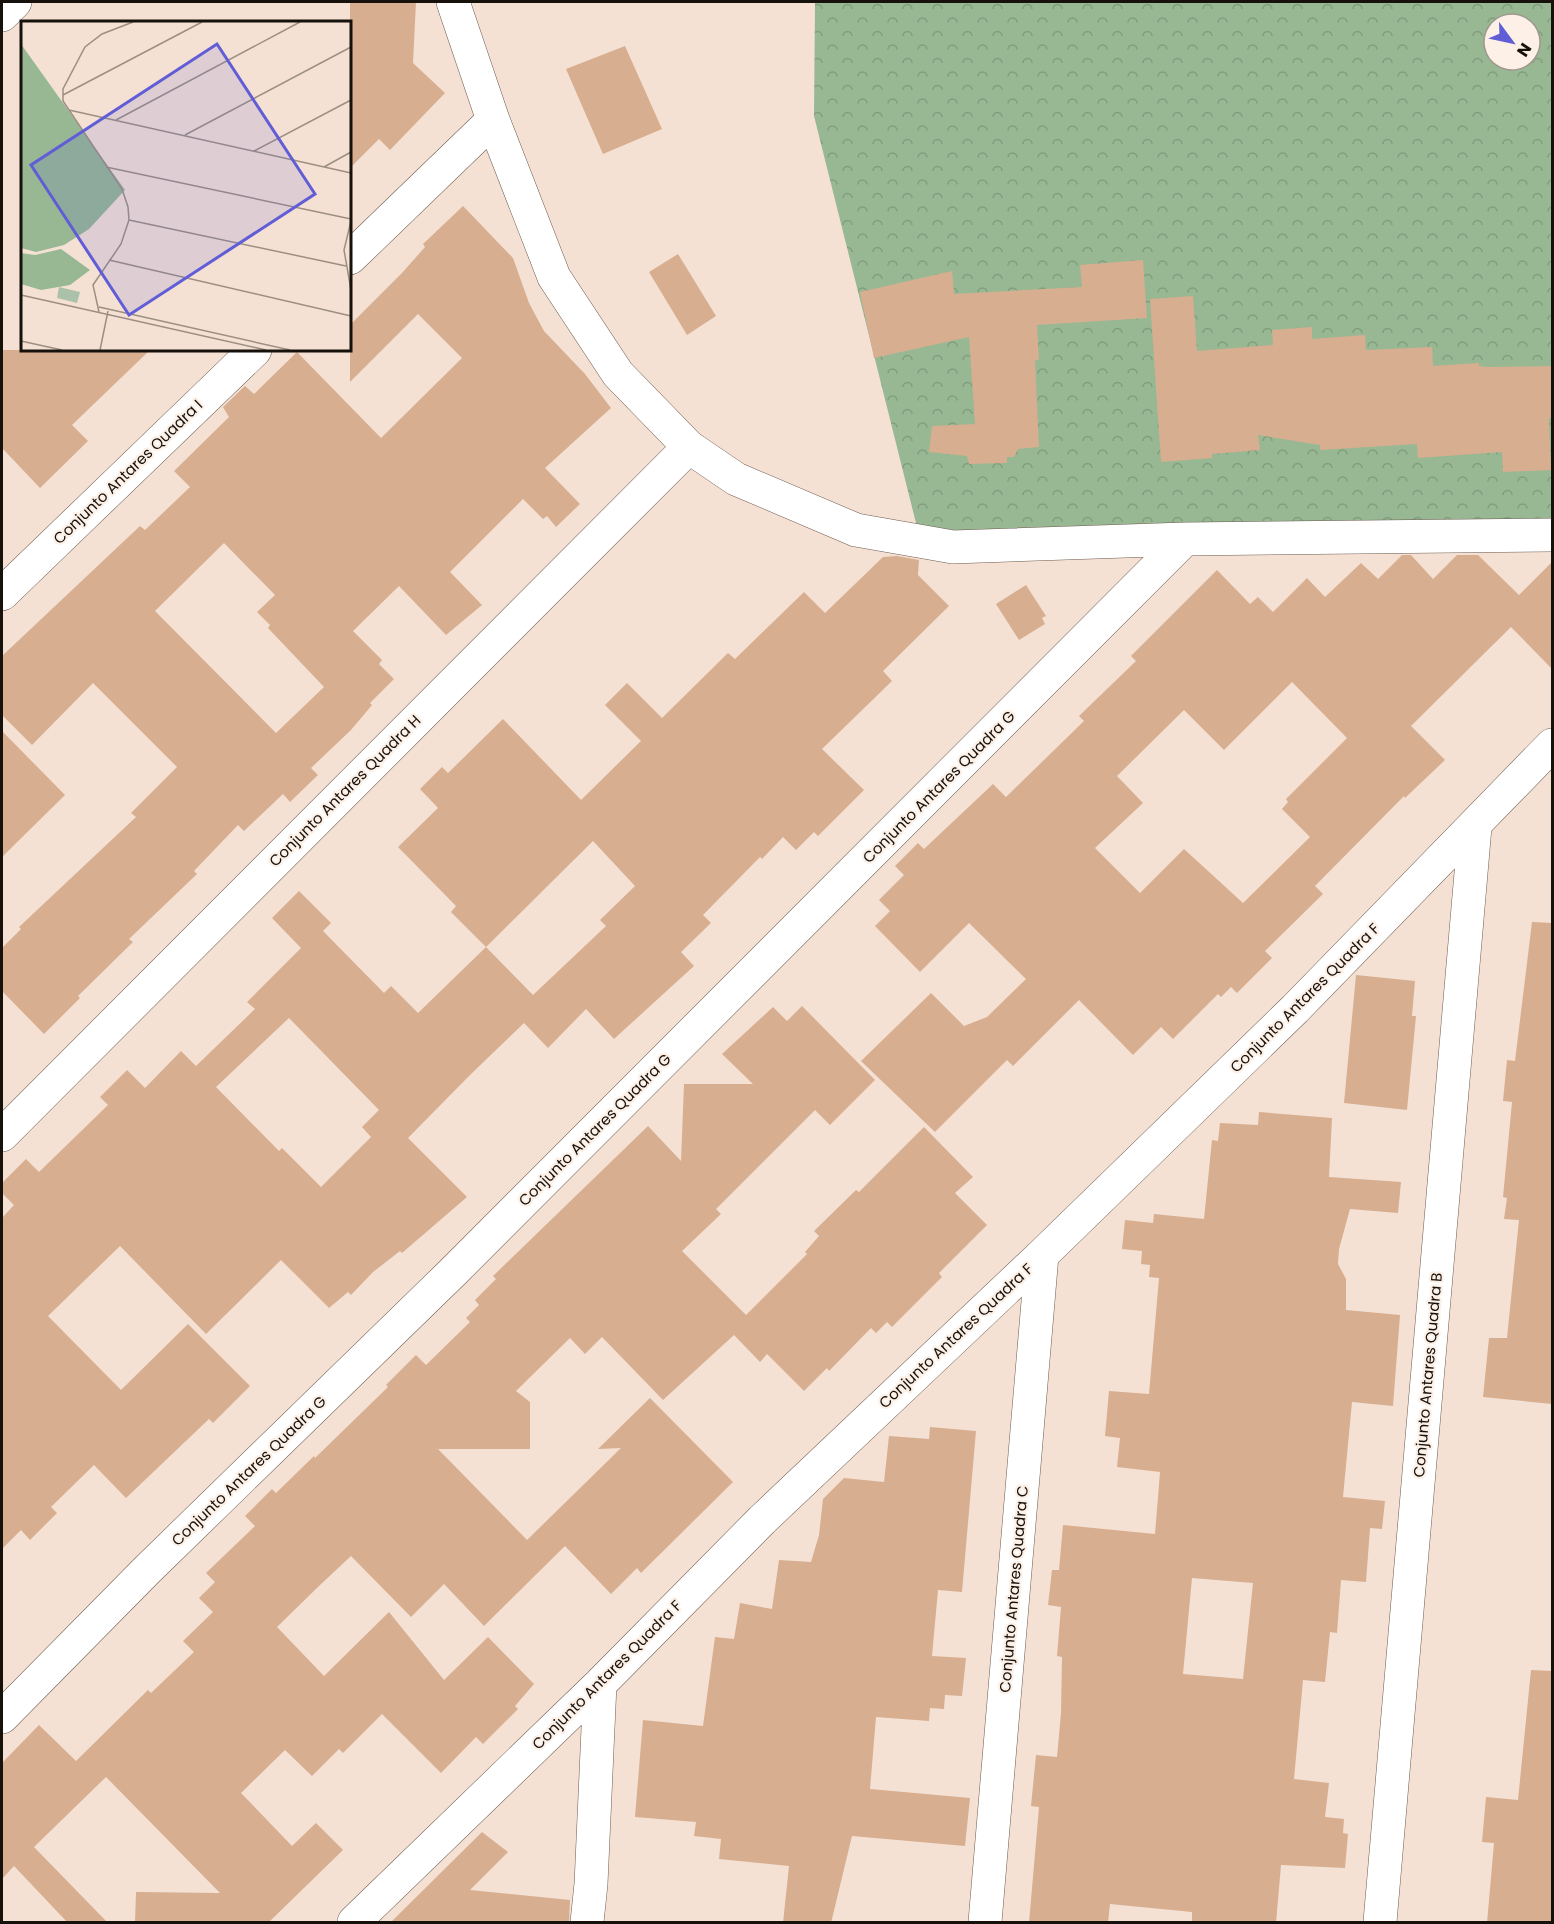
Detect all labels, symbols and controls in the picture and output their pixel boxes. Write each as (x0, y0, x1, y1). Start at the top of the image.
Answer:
north arrow (1482, 12, 1542, 72)
inset map (21, 21, 351, 351)
text: N (1511, 39, 1537, 61)
street label: Conjunto Antares Quadra I (48, 395, 207, 549)
street label: Conjunto Antares Quadra G (858, 705, 1020, 868)
street label: Conjunto Antares Quadra H (264, 710, 425, 871)
street label: Conjunto Antares Quadra F (1225, 918, 1384, 1077)
street label: Conjunto Antares Quadra G (514, 1048, 676, 1211)
street label: Conjunto Antares Quadra F (874, 1258, 1038, 1413)
street label: Conjunto Antares Quadra B (1408, 1272, 1447, 1478)
street label: Conjunto Antares Quadra G (167, 1391, 331, 1550)
street label: Conjunto Antares Quadra C (994, 1485, 1033, 1693)
street label: Conjunto Antares Quadra F (527, 1595, 686, 1754)

